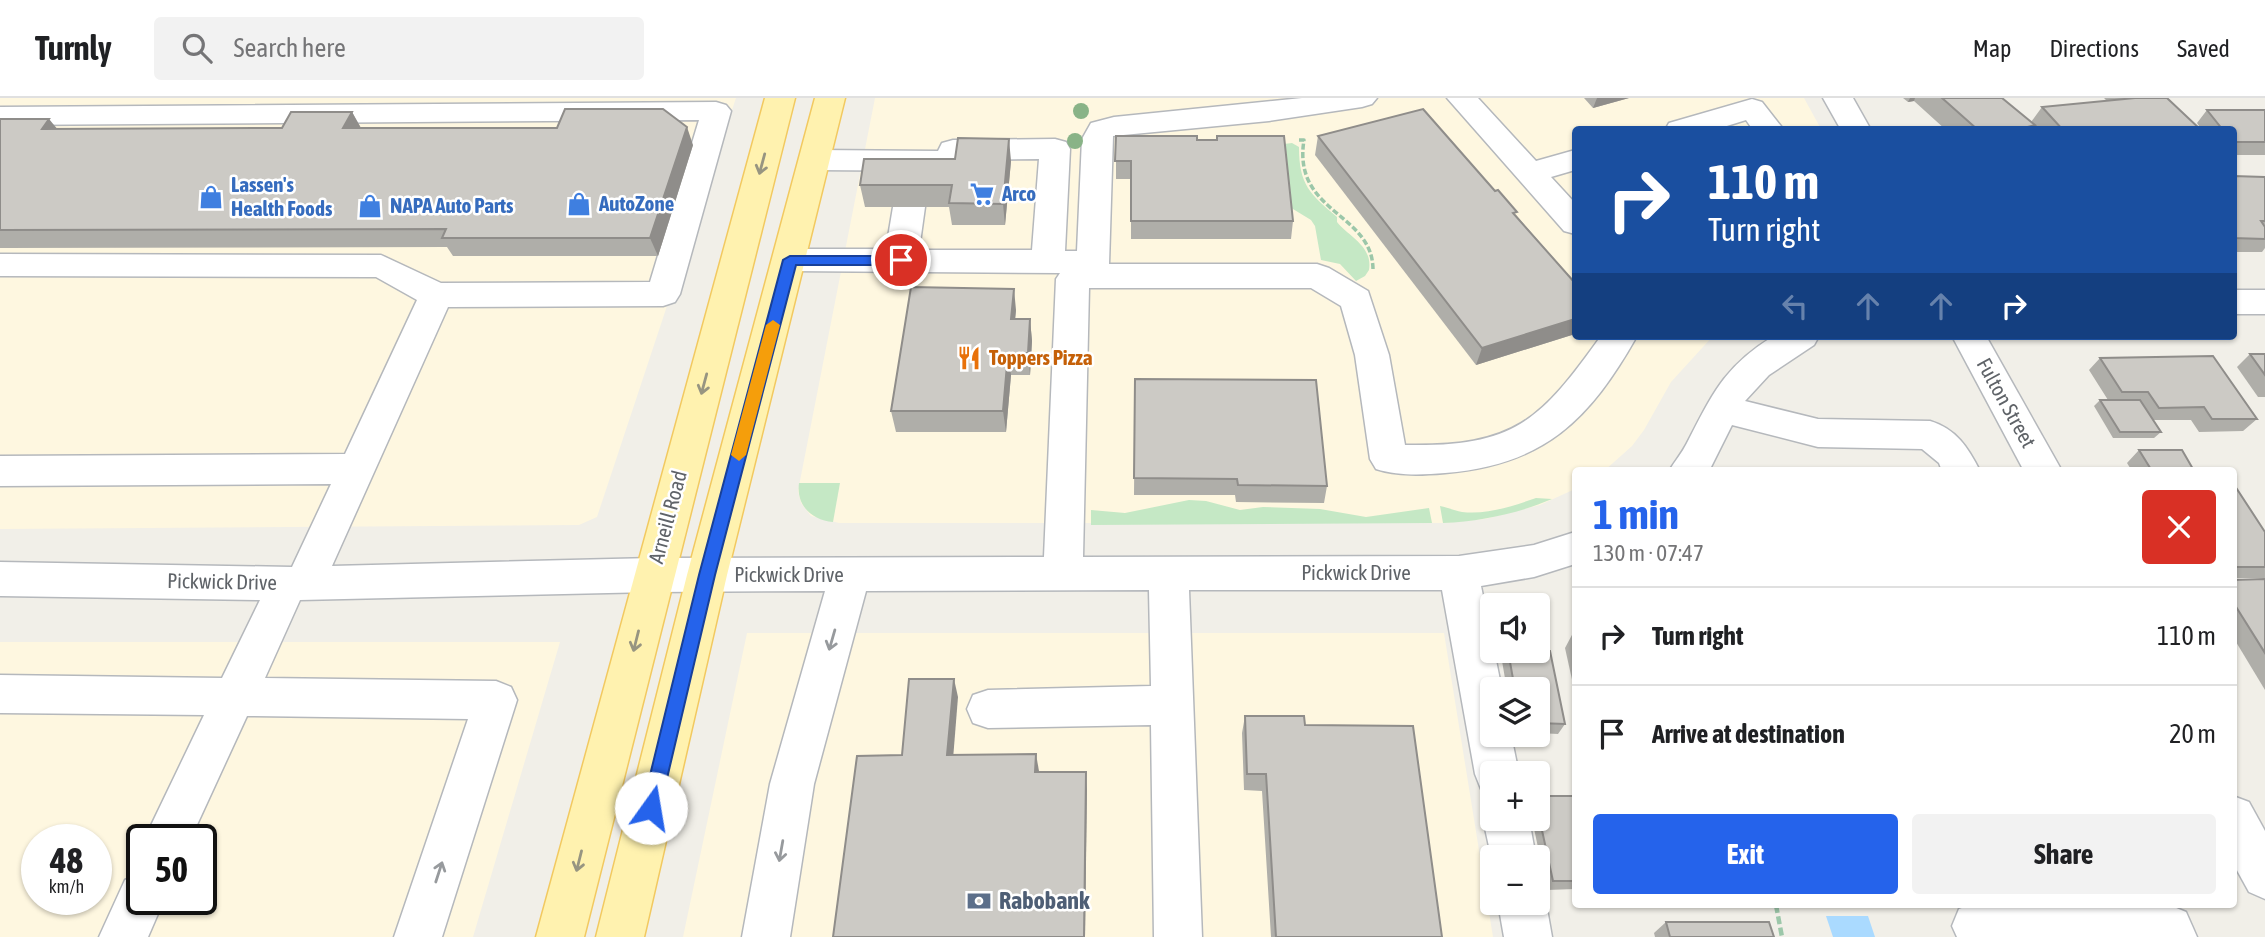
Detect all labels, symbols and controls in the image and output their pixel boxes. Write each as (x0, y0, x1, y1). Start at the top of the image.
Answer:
search box (154, 17, 644, 80)
text: Turnly (35, 29, 112, 67)
icon: search (178, 29, 216, 67)
text: Search here (234, 33, 346, 63)
text: Map (1973, 35, 2011, 62)
text: Directions (2049, 35, 2139, 62)
text: Saved (2177, 35, 2230, 62)
one-way arrow (755, 153, 768, 175)
text: 110 m (1708, 153, 1819, 209)
icon: right (1593, 154, 1684, 245)
place label: Lassen's Health Foods (231, 172, 333, 220)
supermarket icon: Arco (968, 180, 996, 208)
place label: Arco (1001, 181, 1036, 205)
shop icon: Lassen's Health Foods (197, 183, 225, 211)
shop icon: AutoZone (565, 190, 593, 218)
place label: AutoZone (598, 191, 674, 215)
shop icon: NAPA Auto Parts (356, 192, 384, 220)
place label: NAPA Auto Parts (390, 193, 514, 217)
text: Turn right (1708, 211, 1821, 248)
pin (871, 230, 931, 290)
icon: arrive (882, 241, 920, 279)
icon: left (1776, 287, 1814, 325)
icon: ahead (1849, 287, 1887, 325)
icon: ahead (1922, 287, 1960, 325)
icon: right (1995, 287, 2033, 325)
restaurant icon: Toppers Pizza (955, 344, 983, 372)
place label: Toppers Pizza (989, 345, 1093, 369)
street label: Fulton Street (1972, 353, 2041, 452)
one-way arrow (697, 372, 710, 395)
street label: Arneill Road (643, 468, 691, 566)
text: 1 min (1593, 490, 1679, 538)
button: close (2142, 490, 2216, 564)
text: 130 m · 07:47 (1593, 540, 1704, 566)
street label: Pickwick Drive (1301, 560, 1411, 584)
street label: Pickwick Drive (734, 562, 844, 586)
street label: Pickwick Drive (167, 568, 277, 594)
map controls (1480, 593, 1550, 915)
button: sound (1480, 593, 1550, 663)
icon: right (1593, 617, 1631, 655)
text: Turn right (1652, 621, 1743, 651)
text: 110 m (2157, 621, 2216, 651)
one-way arrow (629, 629, 642, 652)
one-way arrow (825, 629, 838, 651)
button: layers (1480, 677, 1550, 747)
icon: arrive (1593, 715, 1631, 753)
text: Arrive at destination (1652, 719, 1845, 749)
text: 20 m (2169, 719, 2216, 749)
button: + (1480, 761, 1550, 831)
position arrow (614, 771, 688, 845)
button: Exit (1593, 814, 1898, 894)
button: Share (1912, 814, 2216, 894)
speed limit sign: 50 (126, 824, 217, 915)
one-way arrow (774, 839, 787, 862)
text: 48 (50, 840, 83, 880)
button: − (1480, 845, 1550, 915)
one-way arrow (572, 849, 585, 872)
one-way arrow (434, 862, 446, 884)
text: km/h (49, 876, 84, 897)
bank icon: Rabobank (965, 887, 993, 915)
place label: Rabobank (999, 887, 1090, 914)

